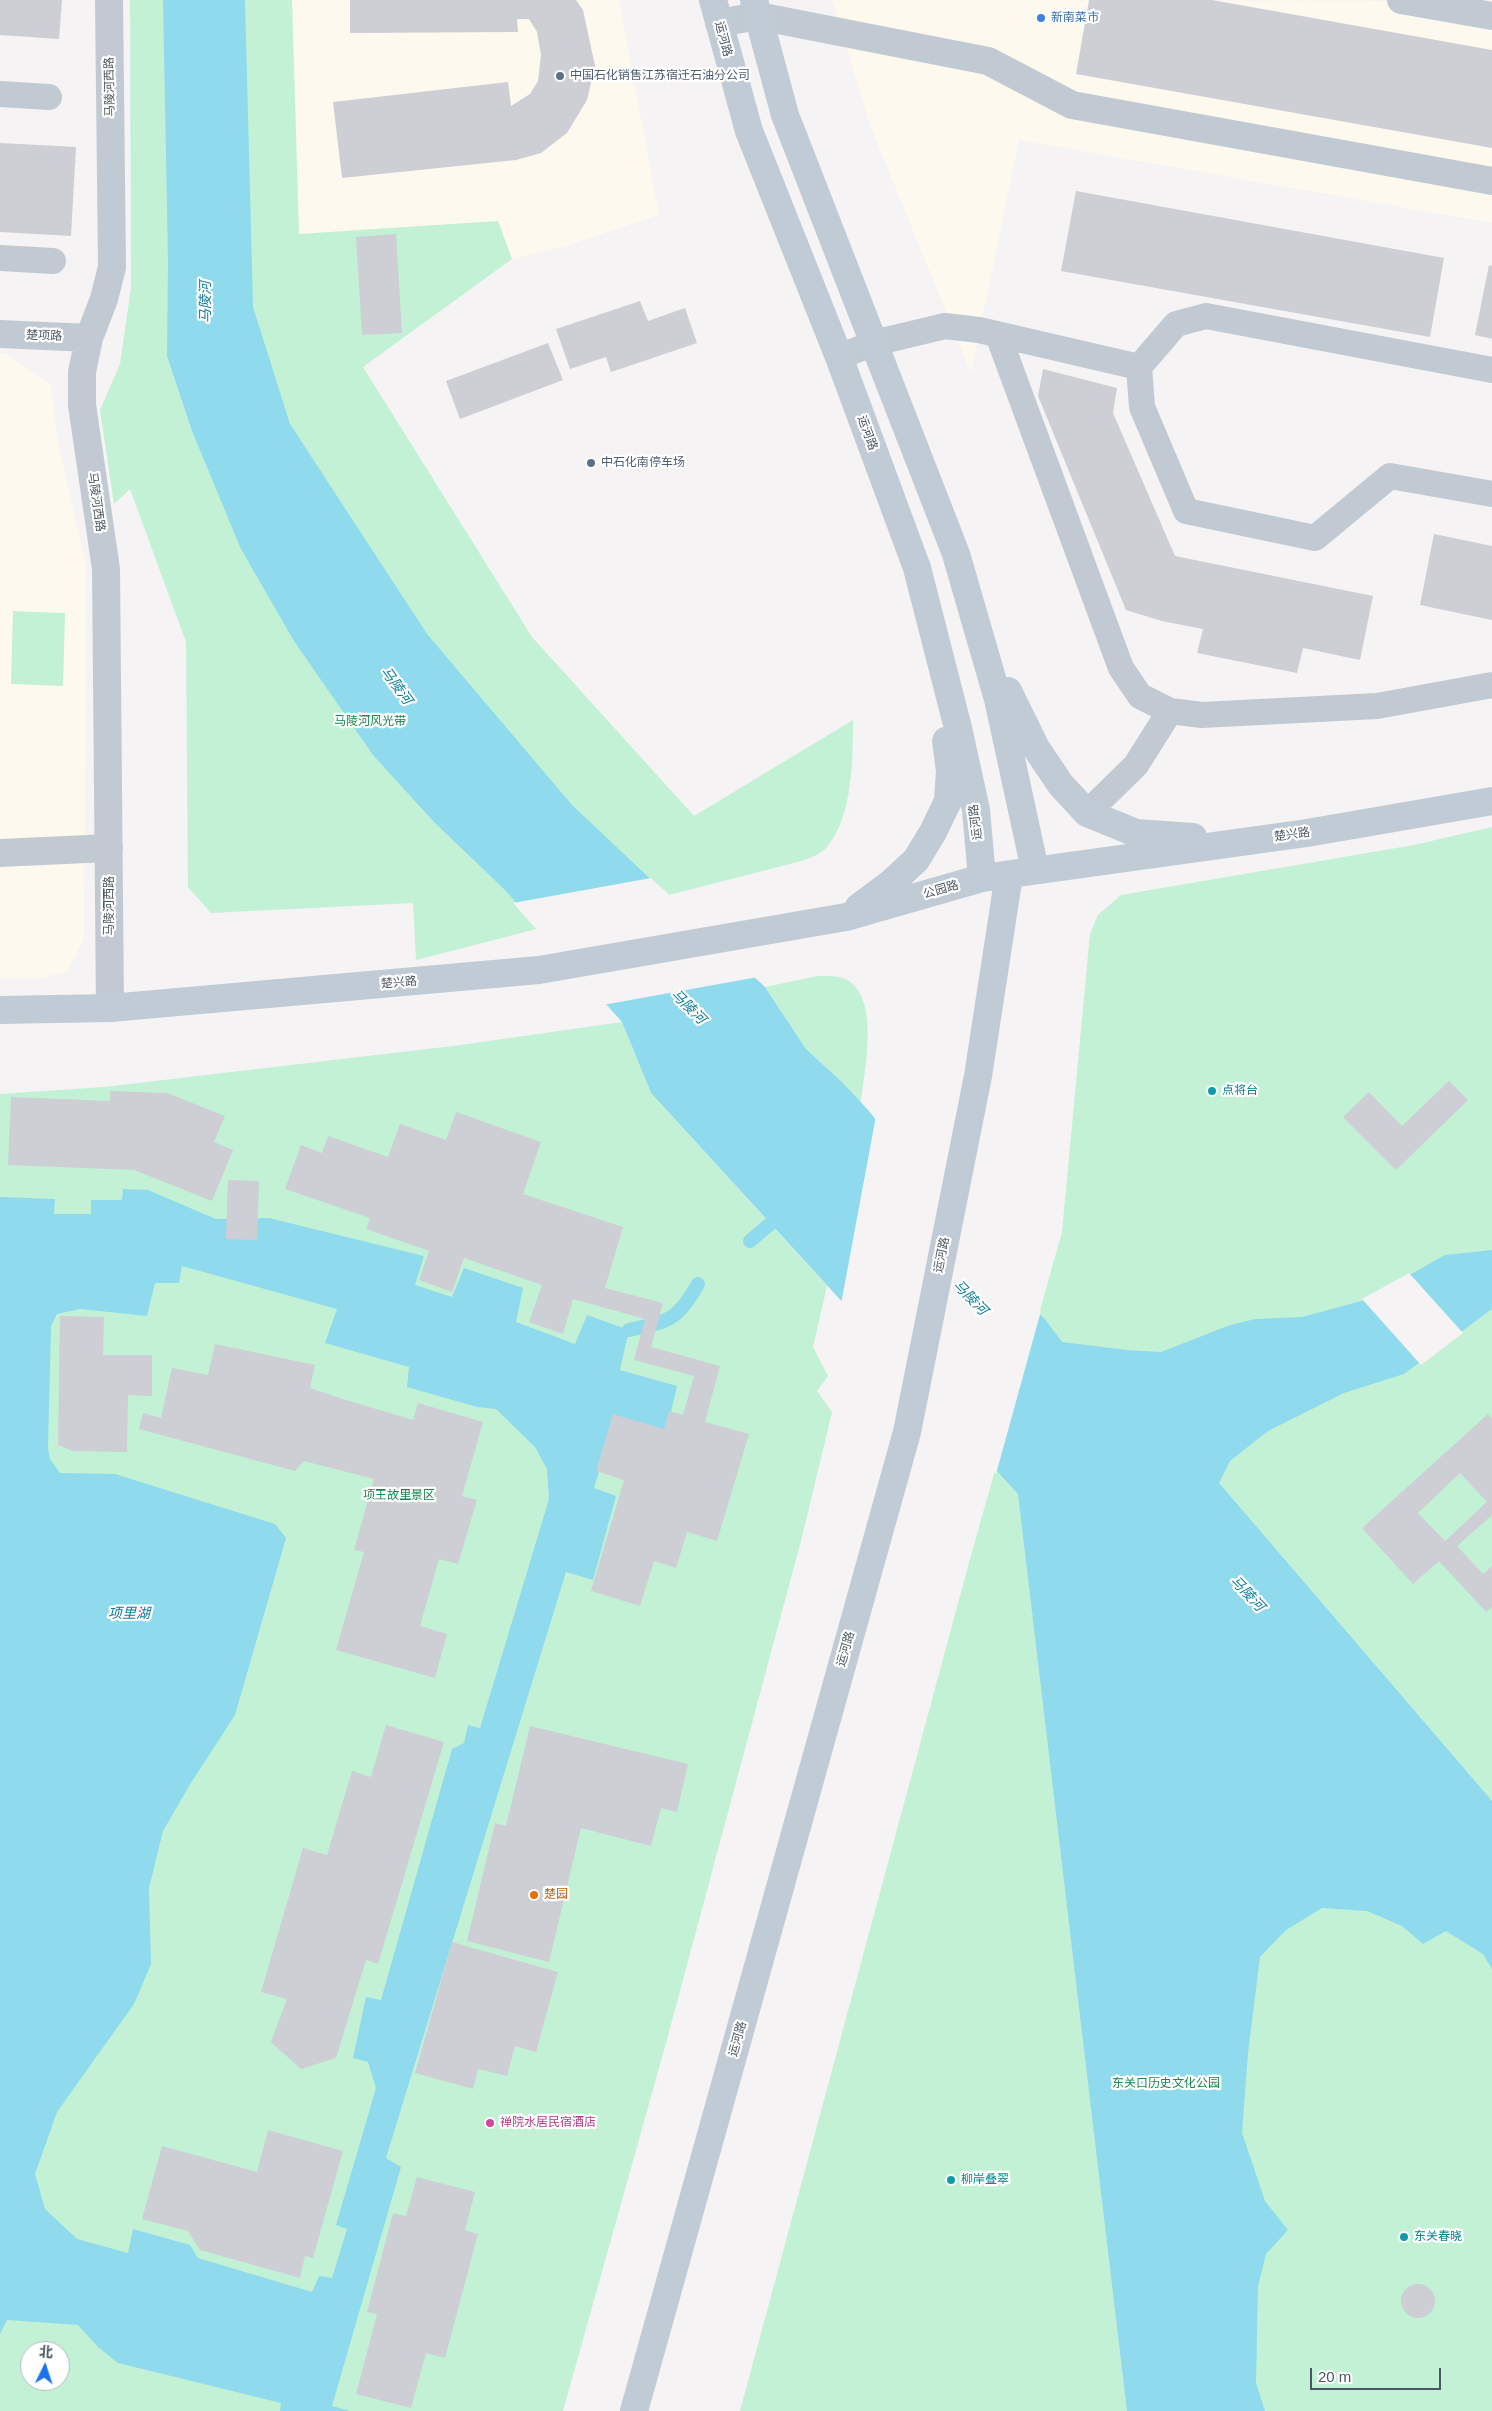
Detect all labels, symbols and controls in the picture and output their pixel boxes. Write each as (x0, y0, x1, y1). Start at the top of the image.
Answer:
place label: 新南菜市 (1051, 11, 1099, 25)
marker: 新南菜市 (1035, 12, 1047, 24)
street label: 运河路 (711, 20, 735, 58)
street label: 马陵河西路 (102, 57, 118, 117)
place label: 中国石化销售江苏宿迁石油分公司 (570, 69, 750, 83)
marker: 中国石化销售江苏宿迁石油分公司 (554, 70, 566, 82)
water label: 马陵河 (198, 281, 214, 323)
street label: 楚项路 (26, 328, 62, 344)
street label: 运河路 (854, 414, 880, 452)
place label: 中石化南停车场 (601, 456, 685, 470)
marker: 中石化南停车场 (585, 457, 597, 469)
street label: 马陵河西路 (85, 471, 107, 533)
water label: 马陵河 (377, 664, 415, 708)
park label: 马陵河风光带 (334, 715, 406, 729)
street label: 运河路 (967, 803, 985, 841)
street label: 楚兴路 (1273, 825, 1311, 845)
street label: 马陵河西路 (103, 876, 117, 936)
street label: 公园路 (922, 878, 960, 902)
street label: 楚兴路 (380, 974, 418, 992)
water label: 马陵河 (667, 986, 709, 1028)
place label: 点将台 (1222, 1084, 1258, 1098)
marker: 点将台 (1206, 1085, 1218, 1097)
street label: 运河路 (931, 1236, 953, 1274)
water label: 马陵河 (949, 1277, 991, 1319)
park label: 项王故里景区 (363, 1489, 435, 1503)
water label: 马陵河 (1227, 1573, 1267, 1615)
water label: 项里湖 (108, 1606, 150, 1622)
street label: 运河路 (834, 1630, 858, 1668)
place label: 楚园 (544, 1888, 568, 1902)
marker: 楚园 (528, 1889, 540, 1901)
street label: 运河路 (726, 2020, 750, 2058)
park label: 东关口历史文化公园 (1112, 2077, 1220, 2091)
place label: 禅院水居民宿酒店 (500, 2116, 596, 2130)
marker: 禅院水居民宿酒店 (484, 2117, 496, 2129)
place label: 柳岸叠翠 (961, 2173, 1009, 2187)
marker: 柳岸叠翠 (945, 2174, 957, 2186)
place label: 东关春晓 (1414, 2230, 1462, 2244)
marker: 东关春晓 (1398, 2231, 1410, 2243)
north arrow (20, 2341, 70, 2391)
text: 北 (38, 2344, 54, 2361)
scale bar (1312, 2358, 1443, 2390)
text: 20 m (1318, 2368, 1351, 2385)

